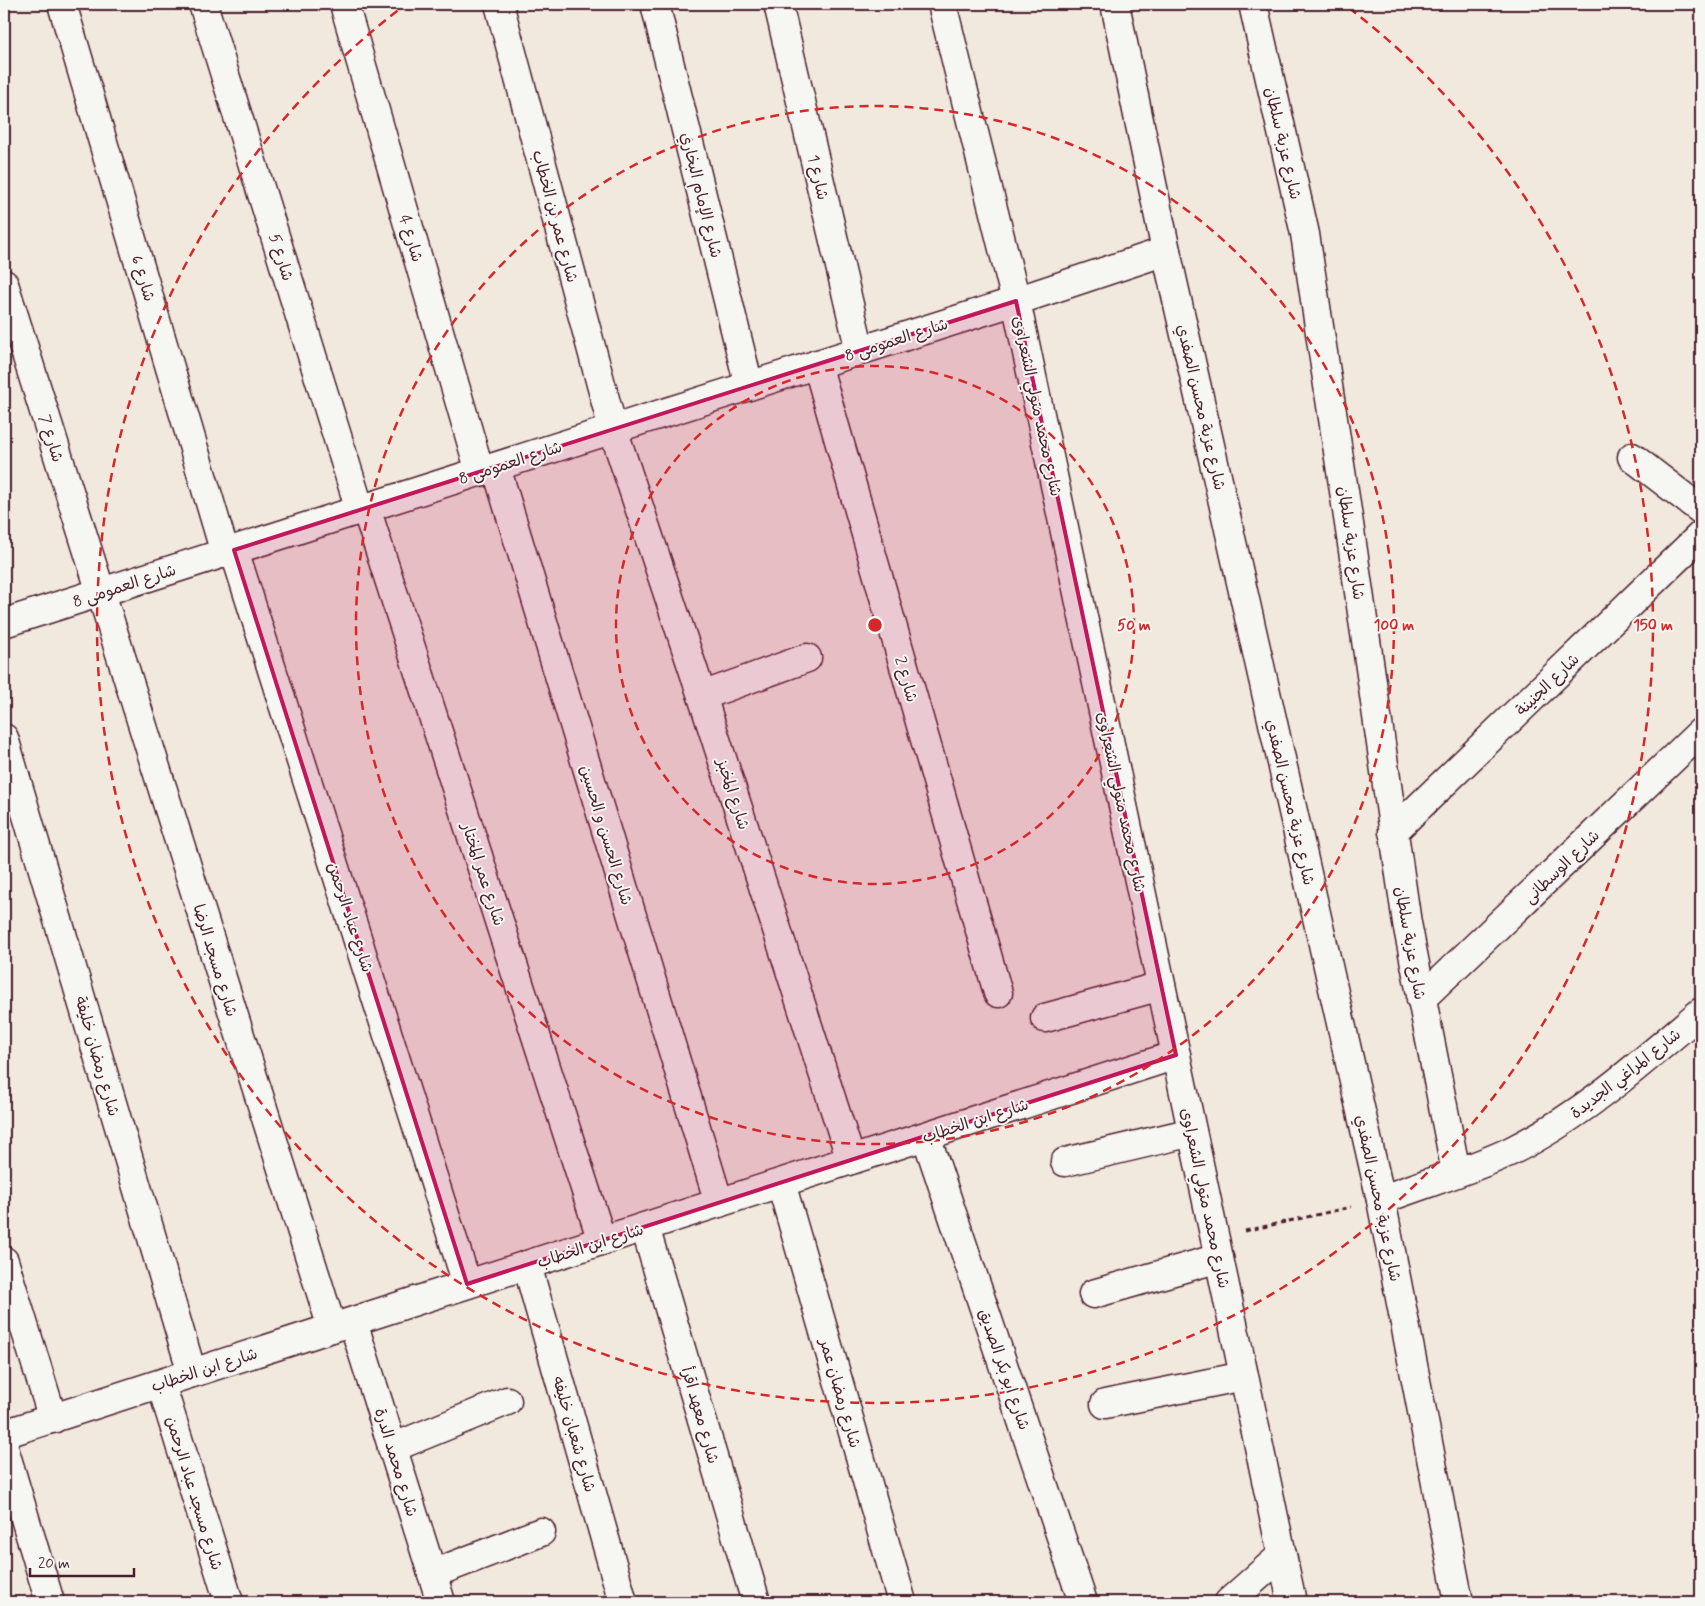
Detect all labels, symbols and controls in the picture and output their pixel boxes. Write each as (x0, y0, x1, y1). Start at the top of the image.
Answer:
street label: شارع عزبة سلطان (1259, 85, 1306, 202)
street label: شارع الإمام البخاري (674, 130, 726, 260)
street label: شارع عمر بن الخطاب (527, 148, 582, 285)
street label: شارع 1 (802, 153, 833, 202)
street label: شارع 4 (394, 212, 427, 265)
street label: شارع 5 (263, 231, 298, 284)
street label: شارع 6 (126, 253, 160, 304)
street label: شارع العمومى 8 (842, 314, 951, 367)
street label: شارع محمد متولي الشعراوى (1004, 314, 1066, 499)
street label: شارع عزبة محسن الصفدي (1171, 322, 1230, 492)
street label: شارع 7 (33, 412, 68, 465)
street label: شارع العمومى 8 (456, 437, 565, 490)
street label: شارع عزبة سلطان (1332, 485, 1369, 601)
street label: شارع العمومى 8 (70, 560, 179, 613)
centre of rings (866, 616, 884, 634)
text: 50 m (1117, 616, 1151, 636)
text: 100 m (1374, 616, 1414, 636)
text: 150 m (1633, 616, 1673, 636)
street label: شارع الجنينة (1512, 649, 1584, 721)
street label: شارع 2 (889, 654, 922, 705)
street label: شارع محمد متولي الشعراوى (1088, 710, 1150, 895)
street label: شارع عزبة محسن الصفدي (1260, 717, 1319, 887)
street label: شارع المخبز (711, 754, 754, 833)
street label: شارع الحسن و الحسين (574, 763, 637, 908)
street label: شارع عمر المختار (455, 818, 509, 929)
street label: شارع الوسطانى (1520, 826, 1605, 909)
street label: شارع عباد الرحمن (322, 860, 377, 975)
street label: شارع عزبة سلطان (1389, 885, 1430, 1002)
street label: شارع مسجد الرضا (187, 902, 242, 1019)
street label: شارع رمضان خليفة (69, 994, 124, 1119)
street label: شارع المراغي الجديدة (1566, 1024, 1687, 1126)
street label: شارع ابن الخطاب (920, 1094, 1031, 1149)
street label: شارع محمد متولي الشعراوى (1172, 1106, 1234, 1291)
street label: شارع عزبة محسن الصفدي (1350, 1113, 1405, 1284)
street label: شارع ابن الخطاب (535, 1219, 646, 1274)
street label: شارع ابو بكر الصديق (973, 1306, 1034, 1433)
street label: شارع رمضان عمر (813, 1334, 865, 1451)
street label: شارع ابن الخطاب (149, 1343, 260, 1398)
street label: شارع معهد اقرأ (676, 1365, 723, 1466)
street label: شارع شعبان خليفه (547, 1374, 600, 1495)
street label: شارع محمد الدرة (369, 1406, 422, 1519)
street label: شارع مسجد عباد الرحمن (160, 1414, 227, 1573)
scale bar (30, 1546, 134, 1578)
text: 20 m (38, 1554, 70, 1574)

